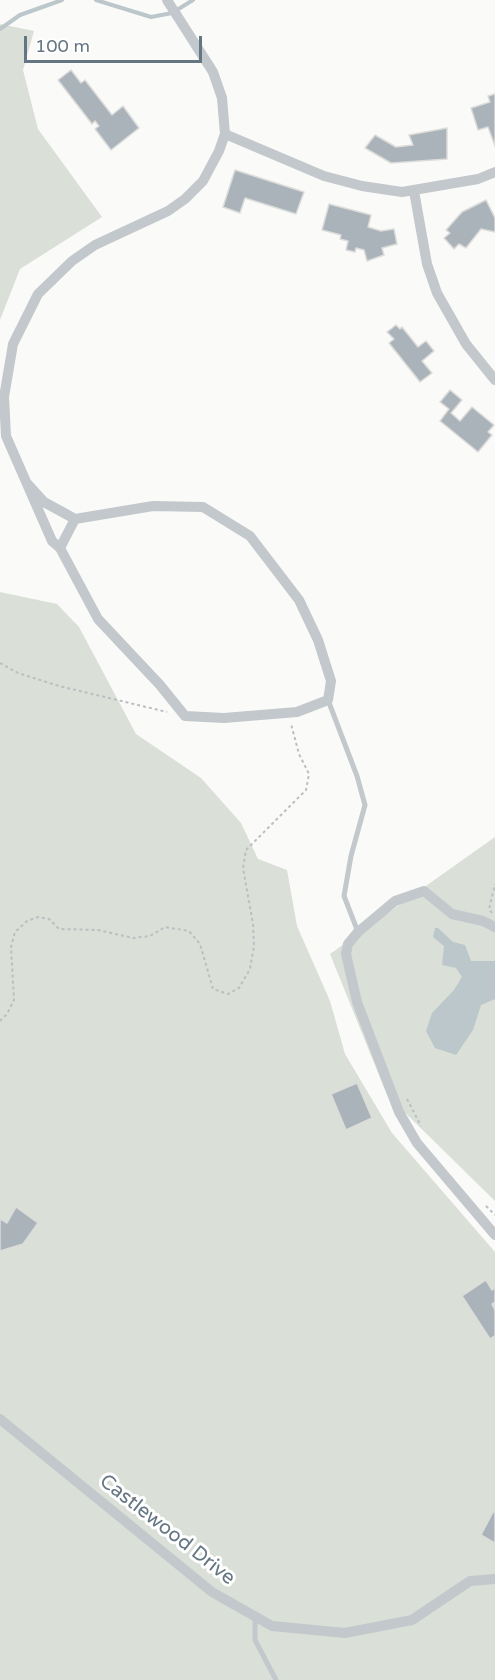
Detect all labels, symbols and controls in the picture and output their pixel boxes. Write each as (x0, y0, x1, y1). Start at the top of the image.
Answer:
scale bar (27, 24, 206, 62)
text: 100 m (35, 35, 90, 57)
street label: Castlewood Drive (94, 1470, 240, 1590)

